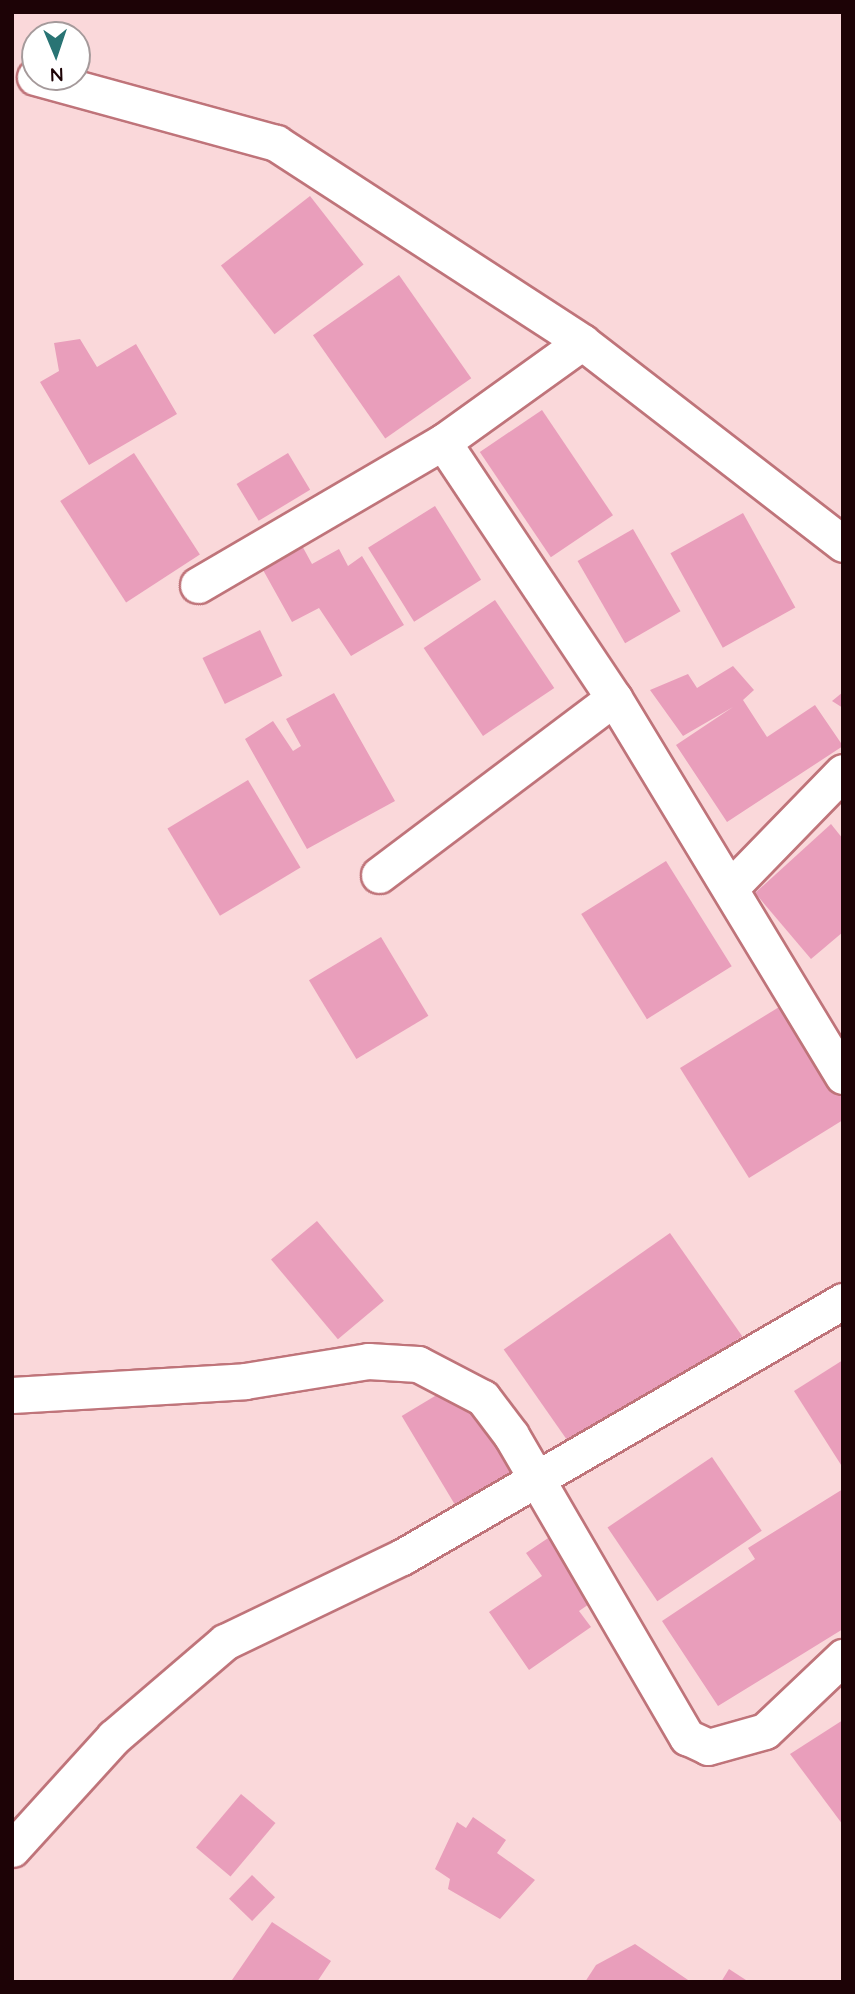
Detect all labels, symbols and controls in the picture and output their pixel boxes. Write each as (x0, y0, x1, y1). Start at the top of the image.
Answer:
north arrow (21, 21, 91, 91)
text: N (49, 63, 64, 87)

